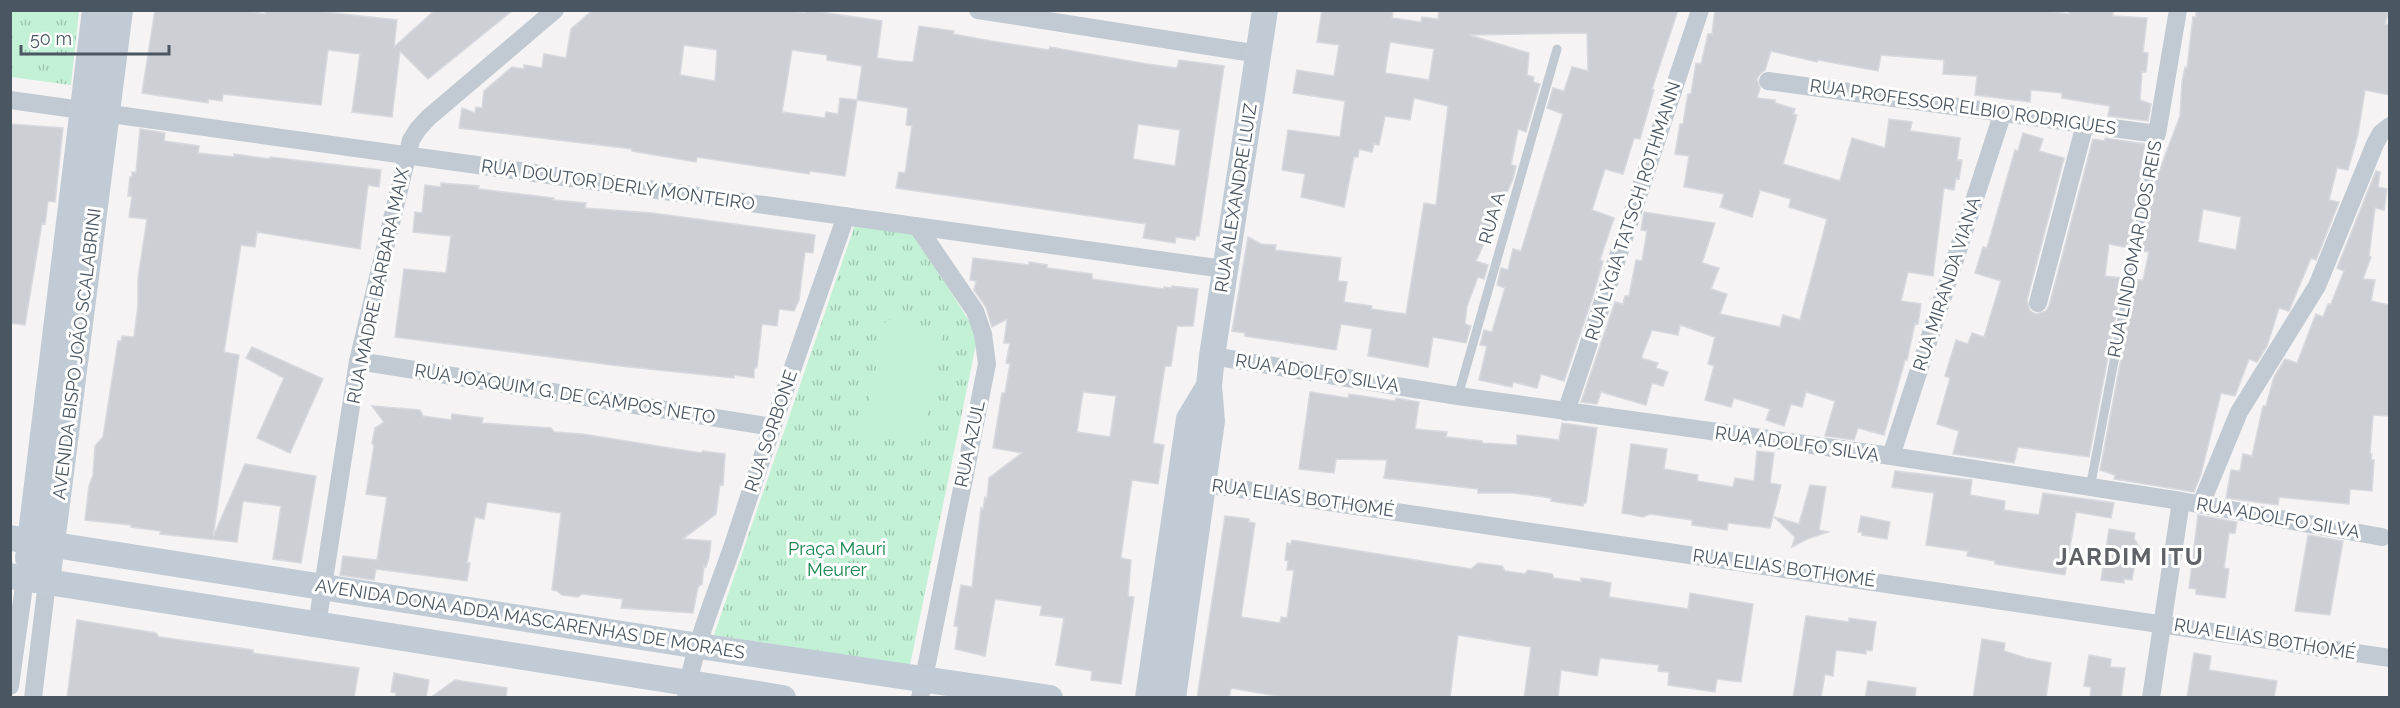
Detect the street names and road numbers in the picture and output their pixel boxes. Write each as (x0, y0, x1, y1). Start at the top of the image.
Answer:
street label: RUA PROFESSOR ELBIO RODRIGUES (1808, 75, 2118, 138)
street label: RUA LYGIA TATSCH ROTHMANN (1581, 79, 1684, 343)
street label: RUA ALEXANDRE LUIZ (1210, 102, 1261, 294)
street label: RUA LINDOMAR DOS REIS (2103, 139, 2166, 359)
street label: RUA DOUTOR DERLY MONTEIRO (480, 155, 756, 214)
street label: RUA MADRE BARBARA MAIX (342, 166, 413, 406)
street label: RUA A (1474, 190, 1509, 246)
street label: RUA MIRANDA VIANA (1908, 194, 1985, 374)
street label: AVENIDA BISPO JOÃO SCALABRINI (48, 207, 105, 501)
street label: RUA ADOLFO SILVA (1234, 349, 1400, 396)
street label: RUA JOAQUIM G. DE CAMPOS NETO (413, 359, 717, 428)
street label: RUA SORBONE (740, 367, 801, 495)
street label: RUA AZUL (950, 398, 989, 489)
street label: RUA ADOLFO SILVA (1714, 422, 1880, 465)
street label: RUA ELIAS BOTHOMÉ (1210, 473, 1396, 521)
street label: RUA ADOLFO SILVA (2195, 493, 2361, 542)
street label: RUA ELIAS BOTHOMÉ (1691, 543, 1877, 591)
street label: AVENIDA DONA ADDA MASCARENHAS DE MORAES (314, 574, 746, 663)
street label: RUA ELIAS BOTHOMÉ (2173, 613, 2358, 663)

